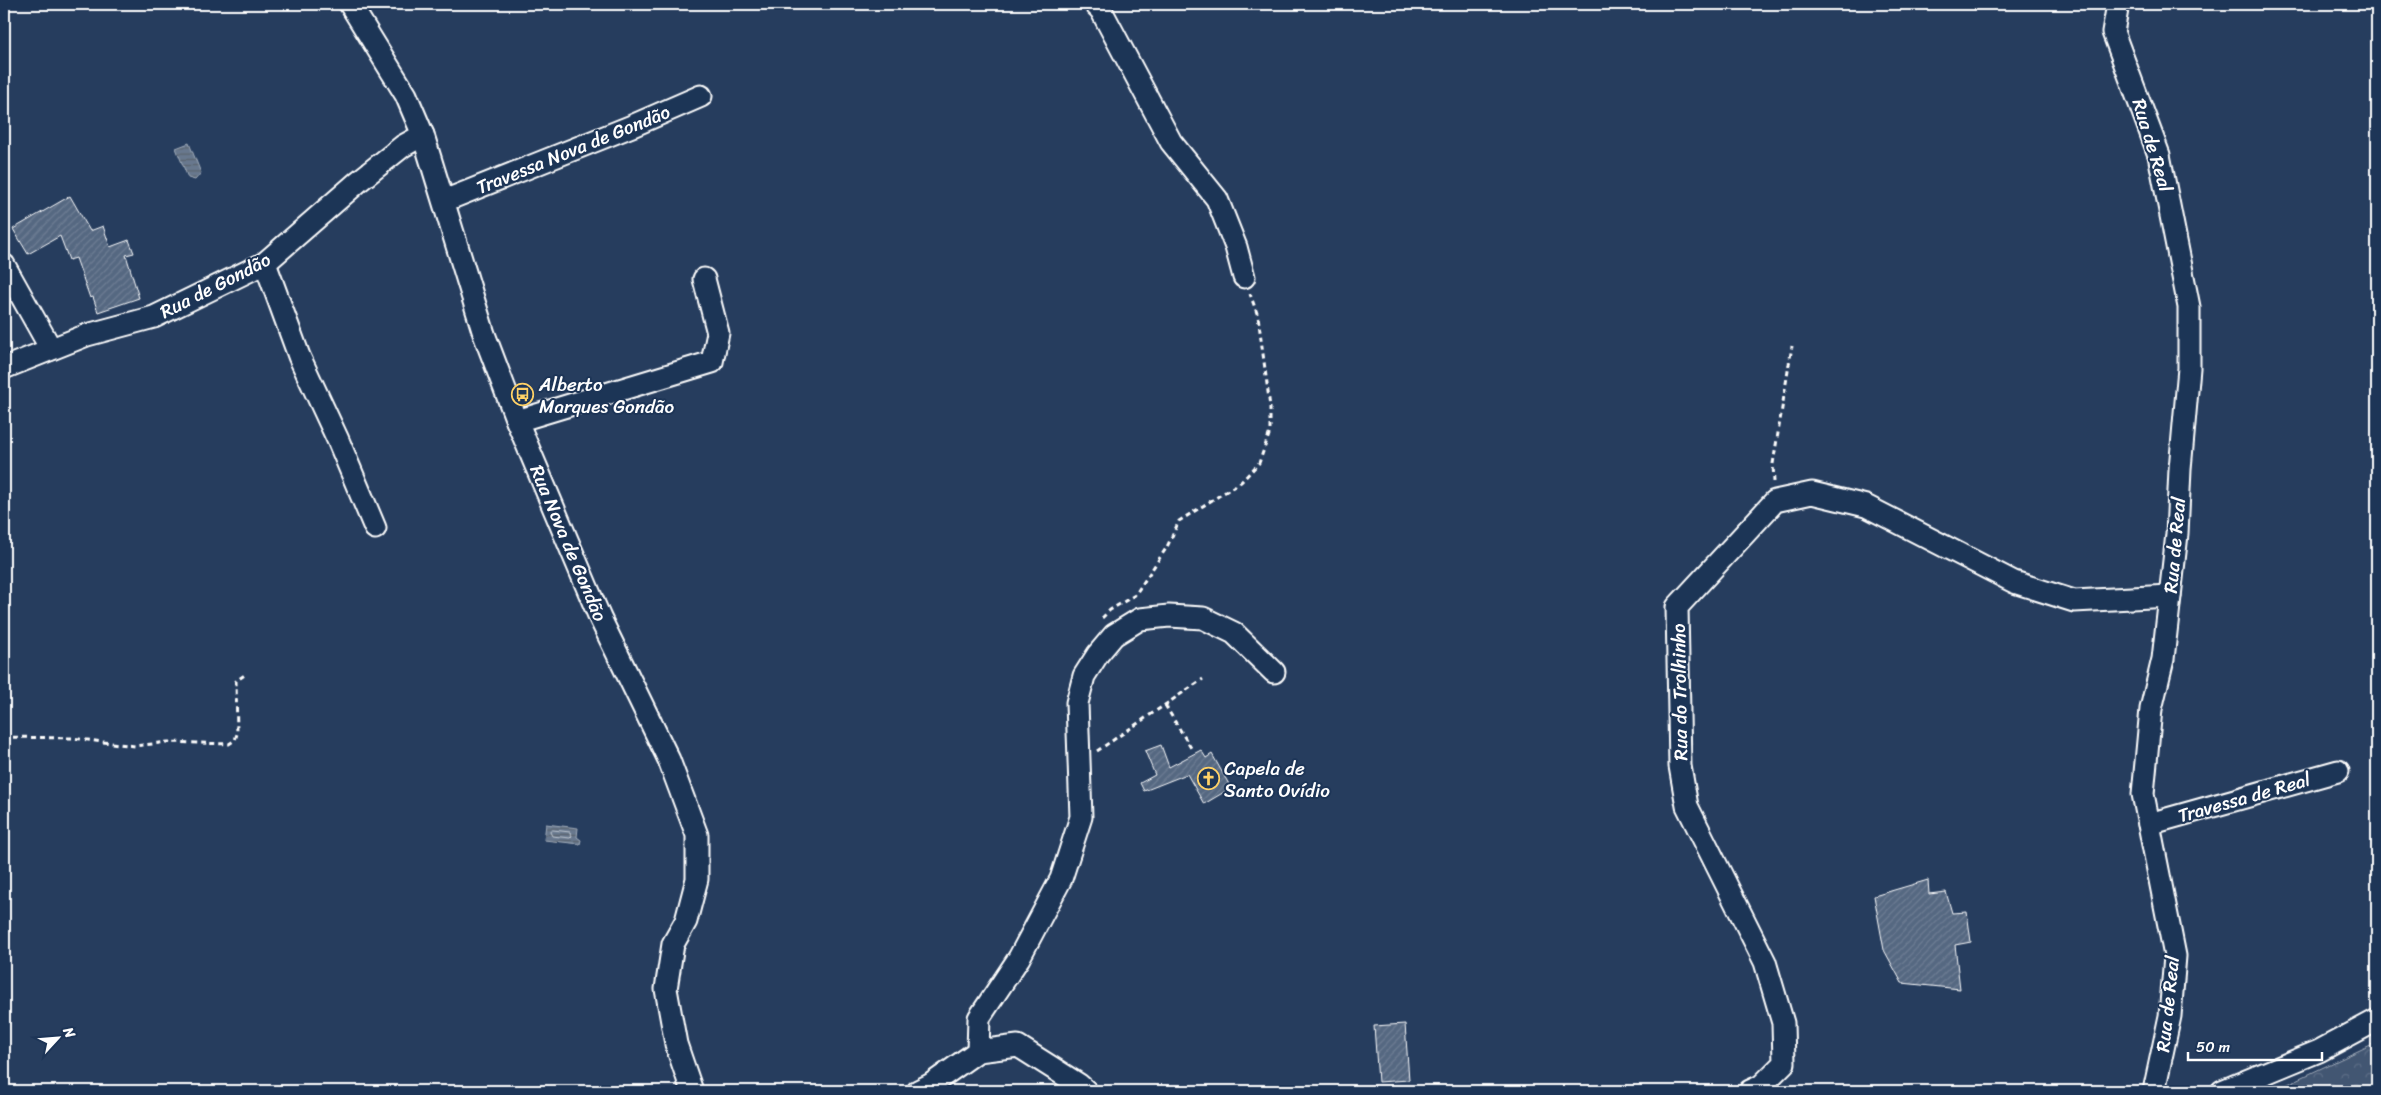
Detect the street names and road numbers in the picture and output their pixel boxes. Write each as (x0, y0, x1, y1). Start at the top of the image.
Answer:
street label: Rua de Real (2123, 94, 2183, 197)
street label: Travessa Nova de Gondão (471, 95, 676, 204)
street label: Rua de Gondão (154, 243, 277, 328)
street label: Rua Nova de Gondão (521, 460, 617, 627)
street label: Rua de Real (2154, 495, 2195, 595)
street label: Rua do Trolhinho (1662, 623, 1697, 761)
street label: Travessa de Real (2174, 763, 2315, 832)
street label: Rua de Real (2146, 954, 2189, 1054)

